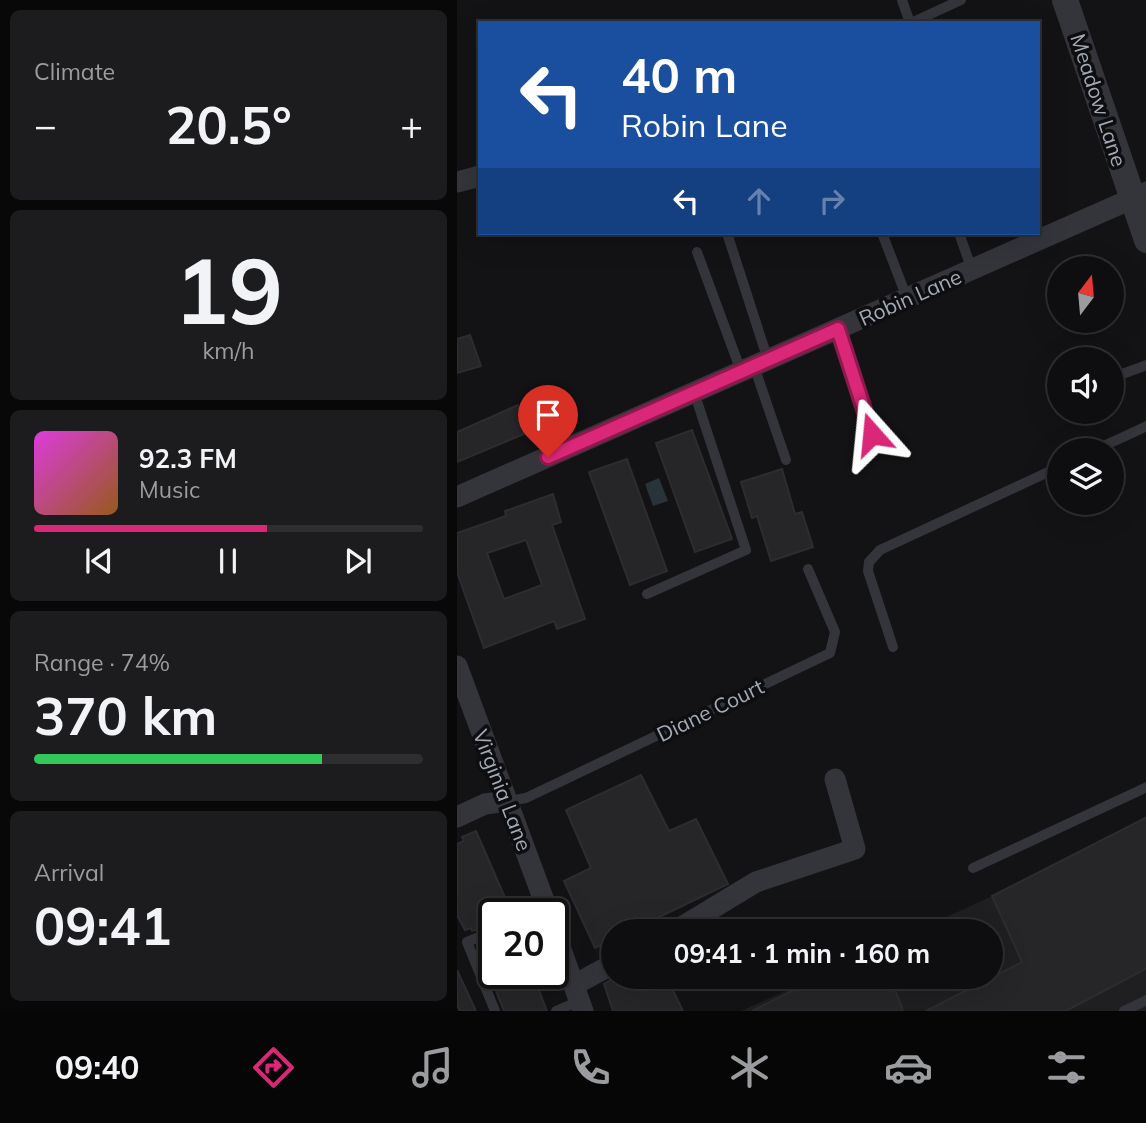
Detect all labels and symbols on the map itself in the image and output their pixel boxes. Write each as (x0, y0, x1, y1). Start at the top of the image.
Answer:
street label: Meadow Lane (1065, 30, 1133, 170)
north arrow (1047, 256, 1124, 332)
street label: Robin Lane (855, 263, 965, 331)
pin (518, 385, 578, 457)
position arrow (835, 397, 909, 471)
street label: Diane Court (652, 673, 768, 747)
street label: Virginia Lane (468, 726, 538, 854)
speed limit sign: 20 (478, 898, 569, 989)

